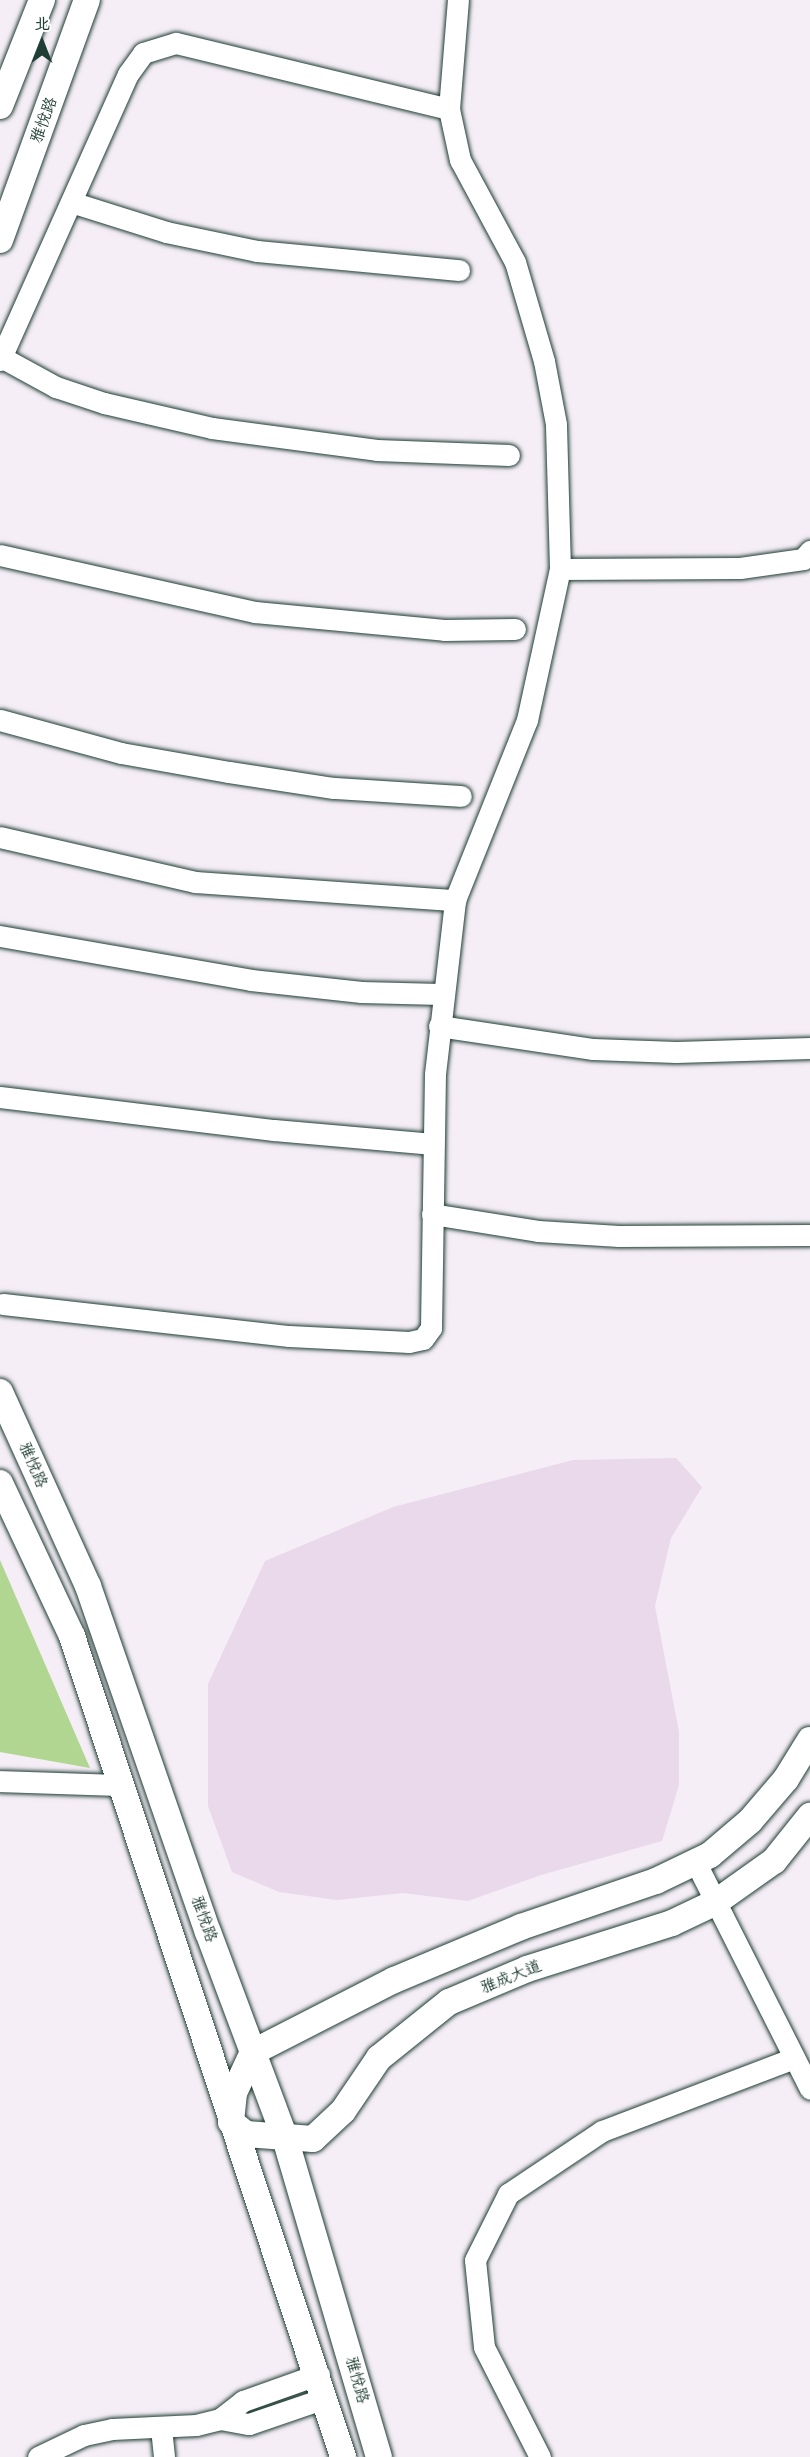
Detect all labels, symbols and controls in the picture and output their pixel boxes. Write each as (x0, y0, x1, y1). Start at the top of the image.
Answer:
north arrow (12, 12, 72, 72)
text: 北 (34, 13, 50, 34)
street label: 雅悦路 (27, 94, 61, 146)
street label: 雅悦路 (14, 1439, 52, 1491)
street label: 雅悦路 (187, 1893, 221, 1945)
street label: 雅成大道 (478, 1956, 544, 1998)
street label: 雅悦路 (341, 2354, 373, 2406)

